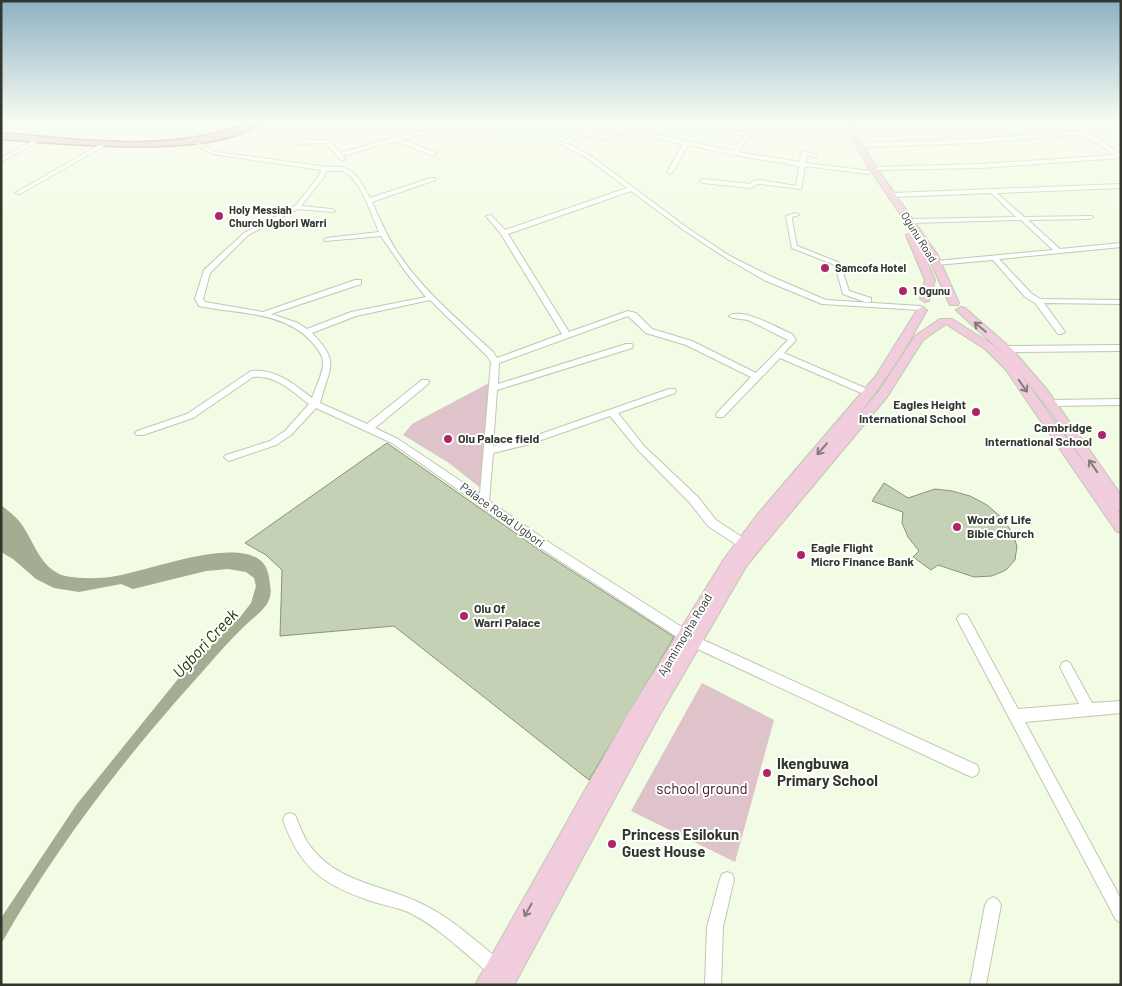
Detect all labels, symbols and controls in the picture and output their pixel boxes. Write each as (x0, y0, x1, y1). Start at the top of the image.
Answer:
place label: Holy Messiah Church Ugbori Warri (229, 203, 327, 229)
street label: Ogunu Road (899, 209, 940, 264)
marker: Holy Messiah Church Ugbori Warri (213, 210, 225, 222)
place label: Samcofa Hotel (835, 261, 906, 274)
marker: Samcofa Hotel (819, 262, 831, 274)
place label: 1 Ogunu (913, 284, 950, 297)
marker: 1 Ogunu (897, 285, 909, 297)
one-way arrow (973, 321, 986, 332)
one-way arrow (1018, 379, 1028, 393)
place label: Eagles Height International School (859, 397, 966, 425)
marker: Eagles Height International School (970, 406, 982, 418)
place label: Cambridge International School (985, 420, 1092, 448)
marker: Cambridge International School (1096, 429, 1108, 441)
place label: Olu Palace field (458, 431, 539, 445)
marker: Olu Palace field (442, 433, 454, 445)
one-way arrow (816, 443, 828, 456)
one-way arrow (1088, 459, 1098, 473)
street label: Palace Road Ugbori (458, 479, 547, 549)
place label: Word of Life Bible Church (967, 512, 1034, 540)
marker: Word of Life Bible Church (951, 521, 963, 533)
place label: Eagle Flight Micro Finance Bank (811, 540, 914, 568)
marker: Eagle Flight Micro Finance Bank (795, 549, 807, 561)
street label: Ajamimogha Road (654, 591, 714, 678)
place label: Olu Of Warri Palace (474, 601, 541, 629)
water label: Ugbori Creek (168, 604, 241, 681)
marker: Olu Of Warri Palace (458, 610, 470, 622)
place label: Ikengbuwa Primary School (777, 754, 878, 789)
marker: Ikengbuwa Primary School (761, 767, 773, 779)
park label: school ground (656, 779, 748, 797)
place label: Princess Esilokun Guest House (622, 825, 739, 860)
marker: Princess Esilokun Guest House (606, 838, 618, 850)
one-way arrow (523, 902, 533, 916)

